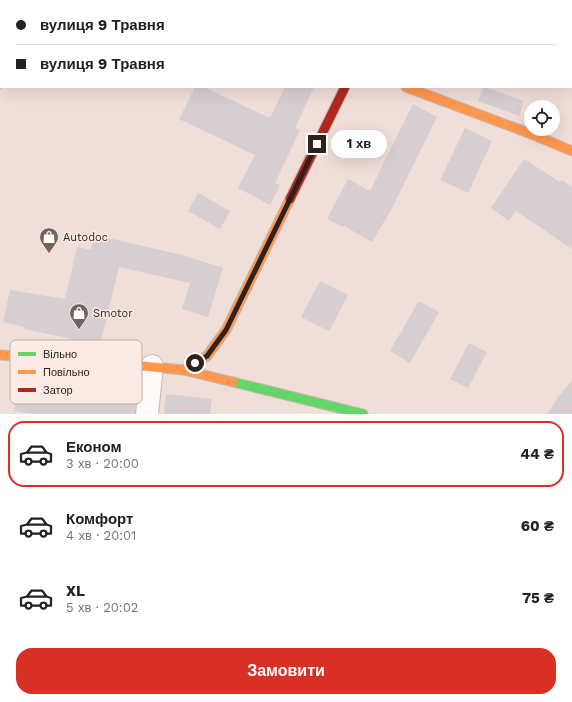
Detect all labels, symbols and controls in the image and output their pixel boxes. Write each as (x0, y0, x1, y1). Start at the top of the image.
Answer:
text: вулиця 9 Травня (40, 16, 165, 34)
text: вулиця 9 Травня (40, 55, 165, 73)
map controls (524, 100, 560, 136)
button: locate (524, 100, 560, 136)
callout: 1 хв (331, 130, 387, 158)
route end (308, 135, 326, 153)
text: 1 хв (347, 136, 371, 151)
shop icon: Autodoc (38, 226, 60, 254)
place label: Autodoc (63, 231, 108, 244)
shop icon: Smotor (68, 302, 90, 330)
place label: Smotor (93, 307, 133, 320)
legend (10, 340, 142, 404)
text: Вільно (43, 348, 77, 361)
route start (186, 354, 204, 372)
text: Повільно (43, 366, 90, 379)
text: Затор (43, 384, 73, 397)
icon: car (18, 436, 54, 472)
text: Економ (66, 438, 122, 456)
text: 44 ₴ (520, 445, 554, 463)
text: 3 хв · 20:00 (66, 456, 139, 471)
icon: car (18, 508, 54, 544)
text: Комфорт (66, 510, 133, 528)
text: 60 ₴ (521, 517, 554, 535)
text: 4 хв · 20:01 (66, 528, 136, 543)
icon: car (18, 580, 54, 616)
text: XL (66, 582, 85, 600)
text: 75 ₴ (522, 589, 554, 607)
text: 5 хв · 20:02 (66, 600, 138, 615)
button: Замовити (16, 648, 556, 694)

